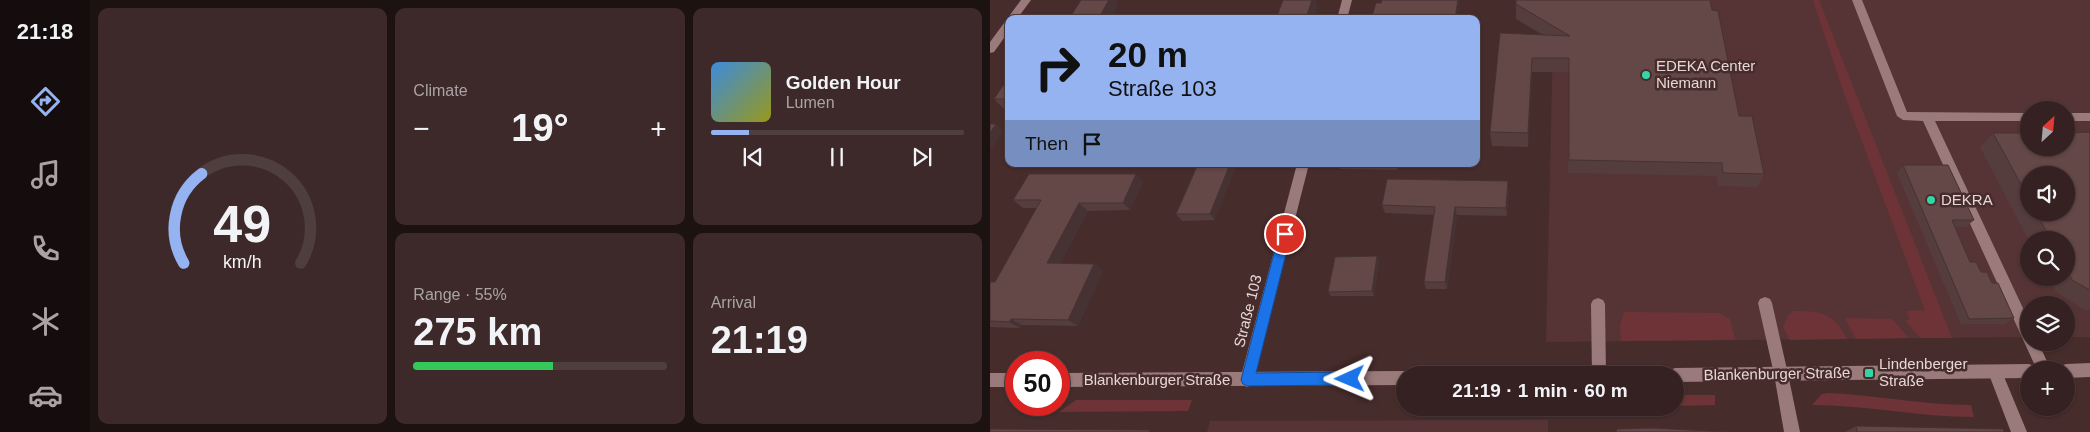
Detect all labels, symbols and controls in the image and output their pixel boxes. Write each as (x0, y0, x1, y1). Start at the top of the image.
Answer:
text: 21:18 (17, 19, 73, 44)
icon: right (1025, 35, 1090, 100)
text: 20 m (1108, 35, 1188, 74)
place label: EDEKA Center Niemann (1656, 57, 1755, 91)
marker: EDEKA Center Niemann (1640, 69, 1652, 81)
text: Golden Hour (786, 72, 901, 93)
text: Straße 103 (1108, 76, 1217, 101)
text: Climate (413, 82, 468, 99)
icon: directions (28, 84, 63, 119)
text: Lumen (786, 94, 835, 111)
north arrow (2020, 101, 2075, 156)
map controls (2020, 101, 2075, 416)
text: 19° (511, 107, 569, 149)
text: − (413, 113, 430, 144)
text: + (650, 113, 667, 144)
icon: arrive (1078, 130, 1106, 158)
text: Then (1025, 133, 1068, 154)
icon: previous (739, 143, 767, 171)
icon: pause (823, 143, 851, 171)
icon: next (908, 143, 936, 171)
icon: music (28, 157, 63, 192)
button: sound (2020, 166, 2075, 221)
place label: DEKRA (1941, 191, 1993, 208)
marker: DEKRA (1925, 194, 1937, 206)
text: 49 (214, 195, 272, 253)
pin (1264, 213, 1306, 255)
icon: arrive (1271, 220, 1299, 248)
icon: phone (28, 231, 63, 266)
button: search (2020, 231, 2075, 286)
text: km/h (223, 252, 262, 272)
street label: Straße 103 (1230, 273, 1265, 349)
text: Range · 55% (413, 286, 507, 303)
text: Arrival (711, 294, 756, 311)
button: layers (2020, 296, 2075, 351)
icon: climate (28, 304, 63, 339)
text: 275 km (413, 311, 542, 353)
text: 21:19 (711, 319, 808, 361)
speed limit sign: 50 (1005, 351, 1070, 416)
position arrow (1323, 352, 1375, 404)
place label: Lindenberger Straße (1879, 355, 1967, 389)
button: + (2020, 361, 2075, 416)
street label: Blankenburger Straße (1703, 364, 1851, 383)
marker: Lindenberger Straße (1863, 367, 1875, 379)
street label: Blankenburger Straße (1084, 371, 1230, 388)
icon: car (28, 378, 63, 413)
text: 21:19 · 1 min · 60 m (1452, 380, 1628, 401)

